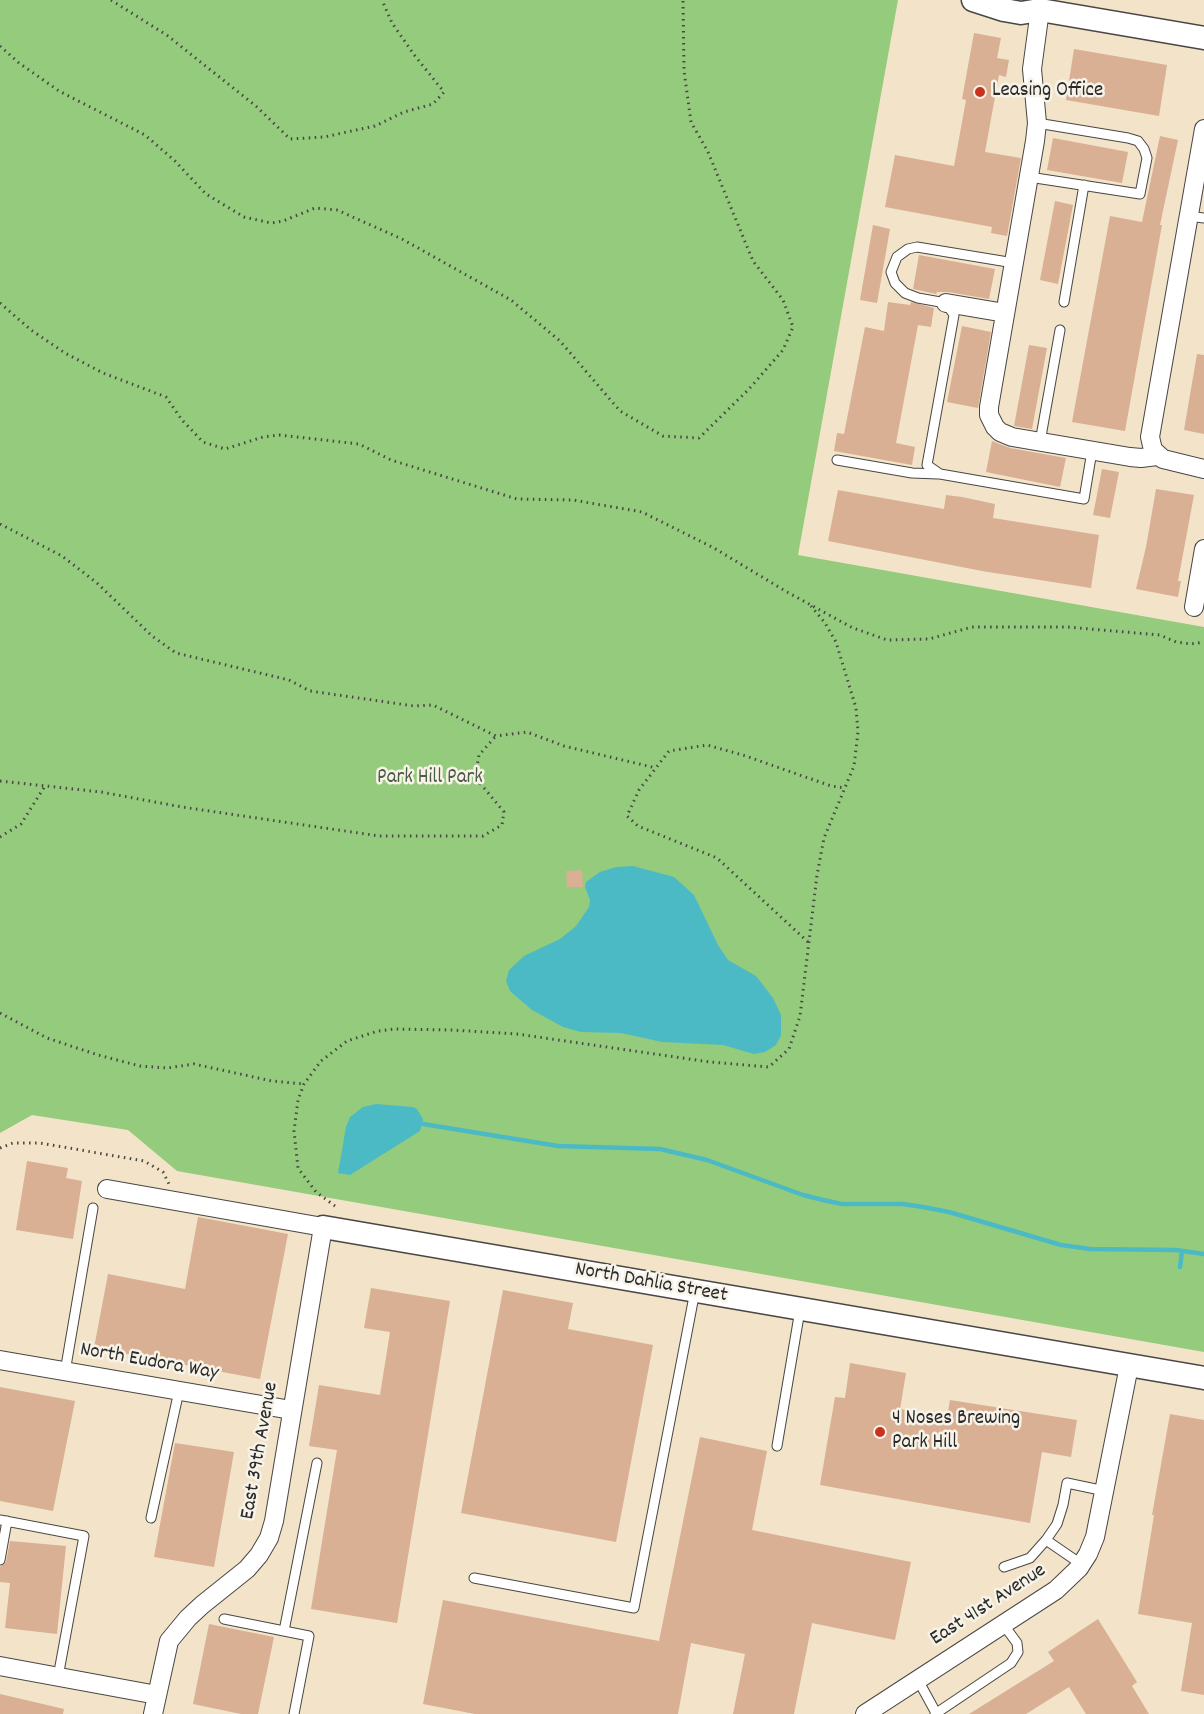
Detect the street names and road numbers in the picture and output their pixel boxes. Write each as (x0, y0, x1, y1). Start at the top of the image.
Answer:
street label: North Dahlia Street (573, 1258, 729, 1310)
street label: North Eudora Way (78, 1338, 220, 1388)
street label: East 39th Avenue (236, 1380, 286, 1522)
street label: East 41st Avenue (926, 1559, 1052, 1653)

